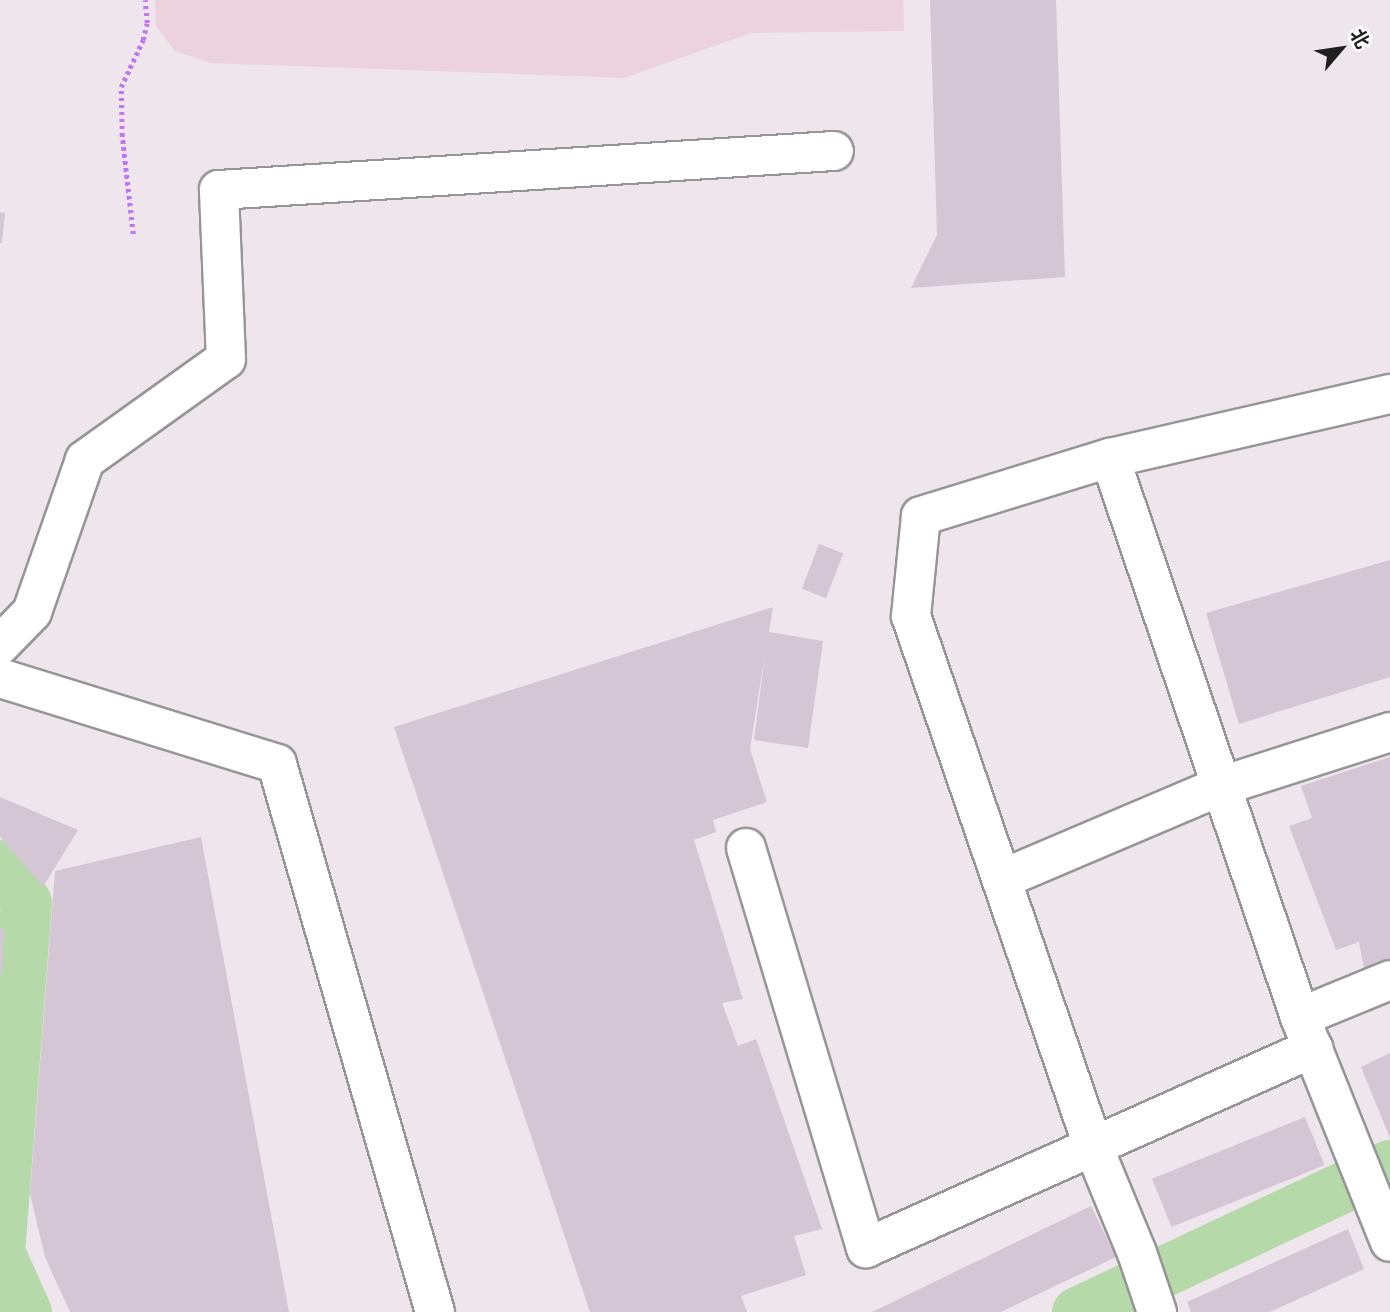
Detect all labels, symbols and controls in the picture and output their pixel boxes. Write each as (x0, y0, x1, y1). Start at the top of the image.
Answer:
north arrow (1306, 14, 1376, 84)
text: 北 (1345, 25, 1374, 52)

